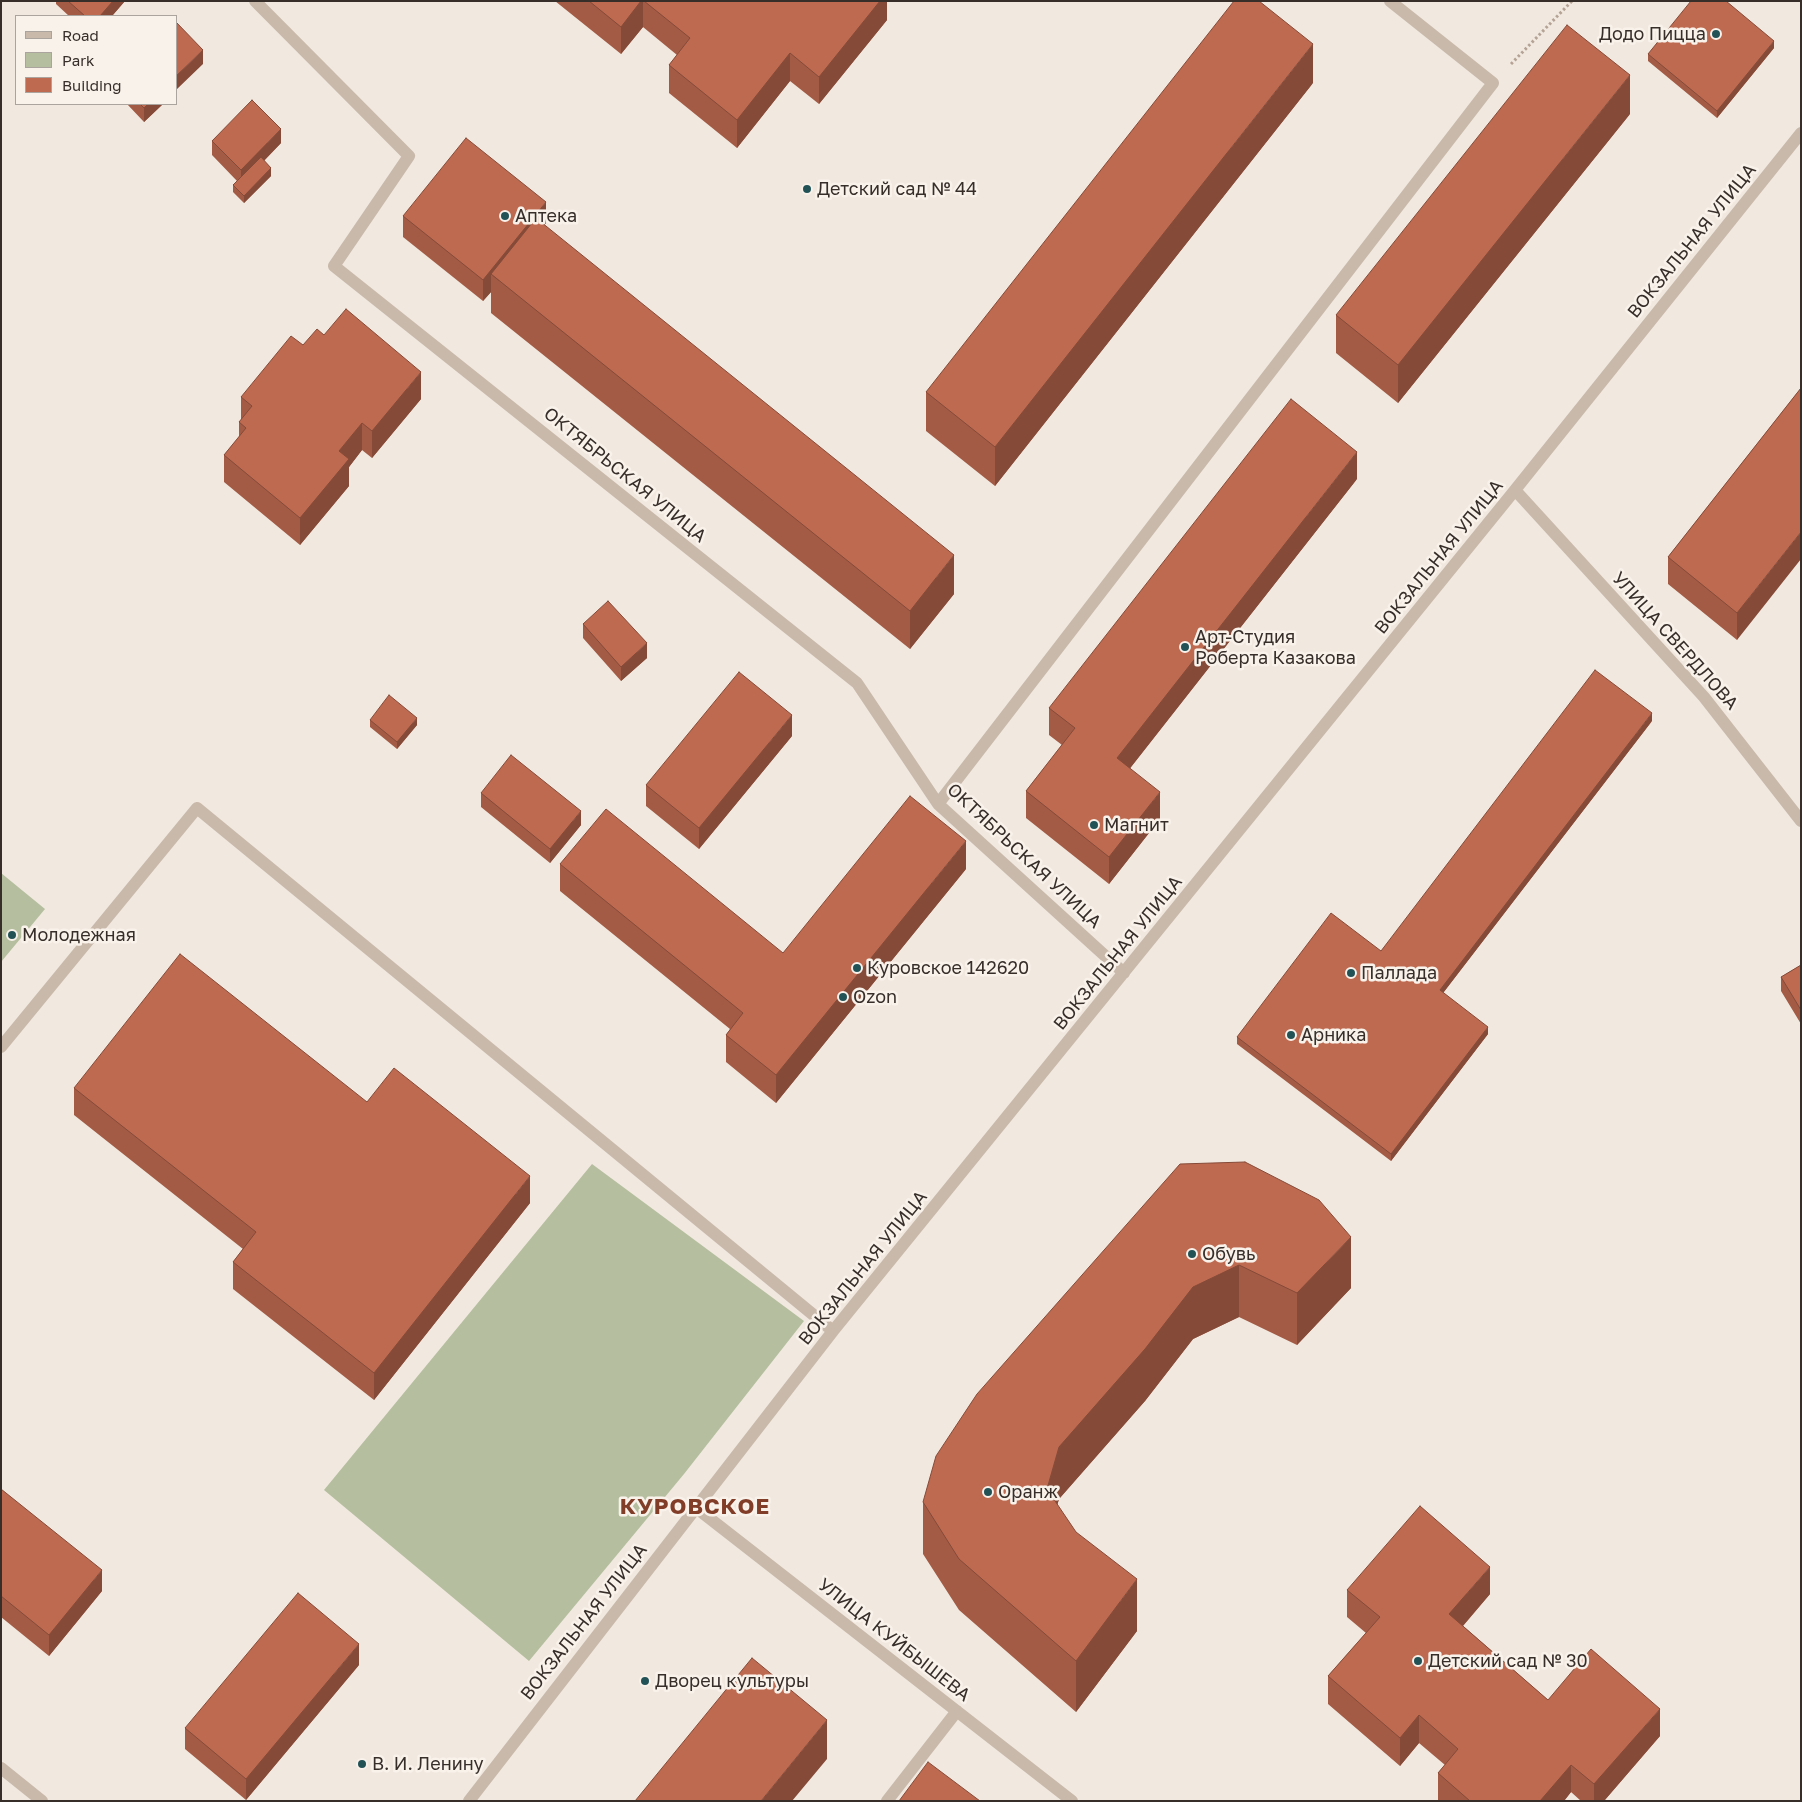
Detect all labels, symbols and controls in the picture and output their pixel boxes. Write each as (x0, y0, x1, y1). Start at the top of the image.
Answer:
legend (15, 15, 178, 105)
place label: Додо Пицца (1599, 23, 1706, 45)
text: Road (62, 26, 99, 44)
marker: Додо Пицца (1710, 28, 1722, 40)
text: Park (62, 51, 94, 69)
text: Building (62, 76, 122, 94)
street label: ВОКЗАЛЬНАЯ УЛИЦА (1623, 160, 1761, 322)
place label: Детский сад № 44 (817, 178, 977, 200)
marker: Детский сад № 44 (801, 183, 813, 195)
place label: Аптека (515, 205, 577, 227)
marker: Аптека (499, 210, 511, 222)
street label: ОКТЯБРЬСКАЯ УЛИЦА (539, 403, 711, 547)
street label: ВОКЗАЛЬНАЯ УЛИЦА (1370, 476, 1508, 638)
street label: УЛИЦА СВЕРДЛОВА (1607, 568, 1743, 714)
place label: Арт-Студия Роберта Казакова (1195, 626, 1356, 669)
marker: Арт-Студия Роберта Казакова (1179, 641, 1191, 653)
street label: ОКТЯБРЬСКАЯ УЛИЦА (942, 779, 1106, 933)
place label: Магнит (1104, 814, 1169, 836)
marker: Магнит (1088, 819, 1100, 831)
street label: ВОКЗАЛЬНАЯ УЛИЦА (1049, 872, 1187, 1034)
place label: Молодежная (22, 924, 136, 946)
marker: Молодежная (6, 929, 18, 941)
place label: Куровское 142620 (867, 957, 1029, 979)
marker: Куровское 142620 (851, 962, 863, 974)
place label: Паллада (1361, 962, 1437, 984)
marker: Паллада (1345, 967, 1357, 979)
place label: Ozon (853, 986, 897, 1008)
marker: Ozon (837, 991, 849, 1003)
place label: Арника (1301, 1024, 1366, 1046)
marker: Арника (1285, 1029, 1297, 1041)
street label: ВОКЗАЛЬНАЯ УЛИЦА (794, 1187, 932, 1349)
place label: Обувь (1202, 1243, 1255, 1265)
marker: Обувь (1186, 1248, 1198, 1260)
place label: Оранж (998, 1481, 1058, 1503)
marker: Оранж (982, 1486, 994, 1498)
district label: КУРОВСКОЕ (619, 1494, 771, 1520)
street label: ВОКЗАЛЬНАЯ УЛИЦА (516, 1540, 652, 1704)
street label: УЛИЦА КУЙБЫШЕВА (814, 1574, 974, 1706)
place label: Детский сад № 30 (1428, 1650, 1588, 1672)
marker: Детский сад № 30 (1412, 1655, 1424, 1667)
place label: Дворец культуры (655, 1670, 809, 1692)
marker: Дворец культуры (639, 1675, 651, 1687)
place label: В. И. Ленину (372, 1753, 484, 1775)
marker: В. И. Ленину (356, 1758, 368, 1770)

